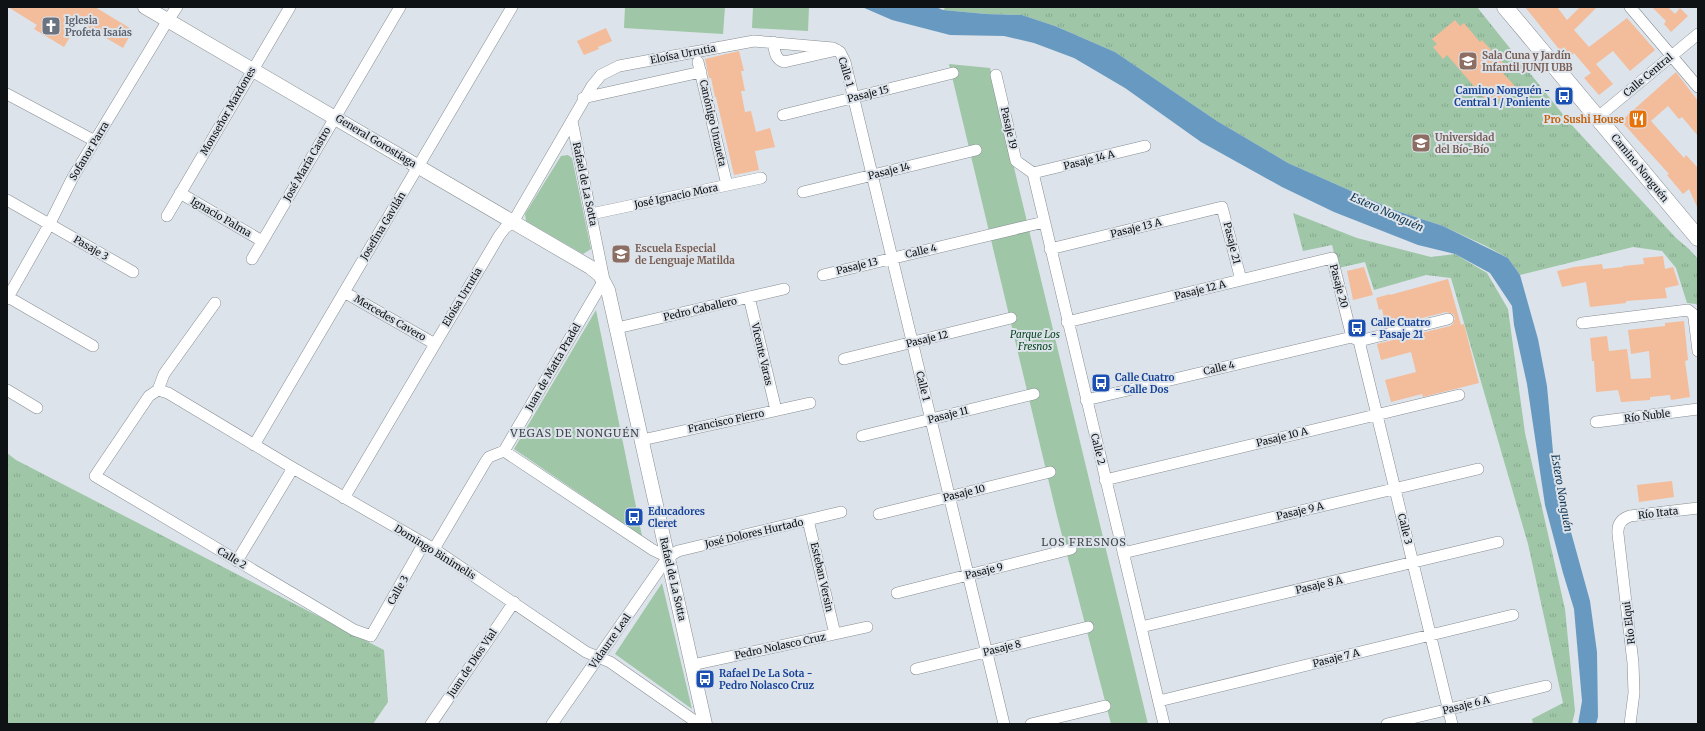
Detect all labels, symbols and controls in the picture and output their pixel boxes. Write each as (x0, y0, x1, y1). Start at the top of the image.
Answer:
place label: Iglesia Profeta Isaías (65, 14, 132, 39)
church icon: Iglesia Profeta Isaías (40, 15, 62, 37)
street label: Eloísa Urrutia (649, 41, 717, 67)
place label: Sala Cuna y Jardín Infantil JUNJI UBB (1482, 49, 1573, 74)
school or university icon: Sala Cuna y Jardín Infantil JUNJI UBB (1457, 50, 1479, 72)
street label: Calle Central (1621, 50, 1675, 100)
street label: Calle 1 (835, 56, 857, 89)
street label: Monseñor Mardones (197, 64, 259, 158)
street label: Canónigo Unzueta (697, 78, 729, 168)
street label: Pasaje 15 (846, 82, 890, 105)
place label: Camino Nonguén - Central 1 / Poniente (1454, 84, 1551, 109)
bus stop icon: Camino Nonguén - Central 1 / Poniente (1553, 85, 1575, 107)
street label: Pasaje 19 (998, 106, 1020, 150)
restaurant icon: Pro Sushi House (1627, 108, 1649, 130)
street label: General Gorostiaga (333, 112, 419, 171)
place label: Pro Sushi House (1544, 113, 1625, 126)
street label: Sofanor Parra (66, 119, 112, 183)
street label: José María Castro (280, 124, 334, 204)
place label: Universidad del Bío-Bío (1435, 131, 1494, 156)
street label: Camino Nonguén (1608, 131, 1672, 205)
school or university icon: Universidad del Bío-Bío (1410, 132, 1432, 154)
street label: Rafael de La Sotta (570, 141, 600, 228)
street label: Pasaje 14 A (1062, 147, 1117, 173)
street label: Pasaje 14 (867, 160, 911, 182)
street label: José Ignacio Mora (632, 181, 720, 211)
street label: Josefina Gavilán (357, 189, 409, 263)
water label: Estero Nonguén (1348, 190, 1426, 235)
street label: Ignacio Palma (188, 194, 254, 240)
street label: Pasaje 13 A (1109, 215, 1164, 241)
street label: Pasaje 21 (1221, 221, 1244, 266)
street label: Pasaje 3 (71, 233, 111, 263)
street label: Calle 4 (904, 241, 938, 261)
place label: Escuela Especial de Lenguaje Matilda (635, 242, 735, 267)
school or university icon: Escuela Especial de Lenguaje Matilda (610, 243, 632, 265)
street label: Pasaje 13 (835, 254, 880, 277)
street label: Pasaje 20 (1327, 263, 1351, 309)
street label: Eloísa Urrutia (439, 265, 485, 329)
street label: Pasaje 12 A (1173, 277, 1228, 303)
street label: Mercedes Cavero (352, 292, 428, 344)
street label: Pedro Caballero (662, 294, 738, 324)
place label: Calle Cuatro - Pasaje 21 (1371, 316, 1430, 341)
bus stop icon: Calle Cuatro - Pasaje 21 (1346, 317, 1368, 339)
street label: Vicente Varas (748, 320, 776, 387)
street label: Juan de Matta Pradel (522, 321, 583, 414)
street label: Pasaje 12 (905, 327, 949, 351)
park label: Parque Los Fresnos (1010, 328, 1060, 353)
street label: Calle 4 (1202, 358, 1236, 378)
street label: Calle 1 (913, 370, 933, 403)
place label: Calle Cuatro - Calle Dos (1115, 371, 1174, 396)
bus stop icon: Calle Cuatro - Calle Dos (1090, 372, 1112, 394)
street label: Pasaje 11 (926, 404, 970, 426)
street label: Francisco Fierro (687, 407, 765, 435)
street label: Río Ñuble (1623, 407, 1671, 425)
street label: Pasaje 10 A (1255, 424, 1310, 450)
district label: VEGAS DE NONGUÉN (509, 426, 640, 440)
street label: Calle 2 (1088, 432, 1108, 466)
water label: Estero Nonguén (1548, 453, 1576, 533)
street label: Pasaje 10 (941, 481, 987, 505)
street label: Pasaje 9 A (1275, 499, 1326, 523)
street label: Río Itata (1637, 504, 1679, 522)
place label: Educadores Cleret (648, 505, 705, 530)
bus stop icon: Educadores Cleret (623, 506, 645, 528)
street label: Calle 3 (1395, 512, 1415, 546)
street label: José Dolores Hurtado (702, 515, 805, 551)
street label: Domingo Binimelis (392, 522, 478, 582)
district label: LOS FRESNOS (1041, 535, 1127, 549)
street label: Rafael de La Sotta (657, 536, 689, 623)
street label: Esteban Versin (808, 541, 836, 613)
street label: Calle 2 (215, 544, 249, 572)
street label: Pasaje 9 (964, 560, 1004, 582)
street label: Calle 3 (384, 573, 412, 607)
street label: Pasaje 8 A (1294, 573, 1345, 597)
street label: Río Elqui (1620, 601, 1638, 645)
street label: Vidaurre Leal (586, 611, 634, 672)
street label: Juan de Dios Vial (444, 626, 500, 701)
street label: Pedro Nolasco Cruz (733, 630, 827, 662)
street label: Pasaje 8 (982, 637, 1022, 659)
street label: Pasaje 7 A (1311, 646, 1362, 670)
place label: Rafael De La Sota - Pedro Nolasco Cruz (719, 667, 815, 692)
bus stop icon: Rafael De La Sota - Pedro Nolasco Cruz (694, 668, 716, 690)
street label: Pasaje 6 A (1441, 693, 1492, 717)

